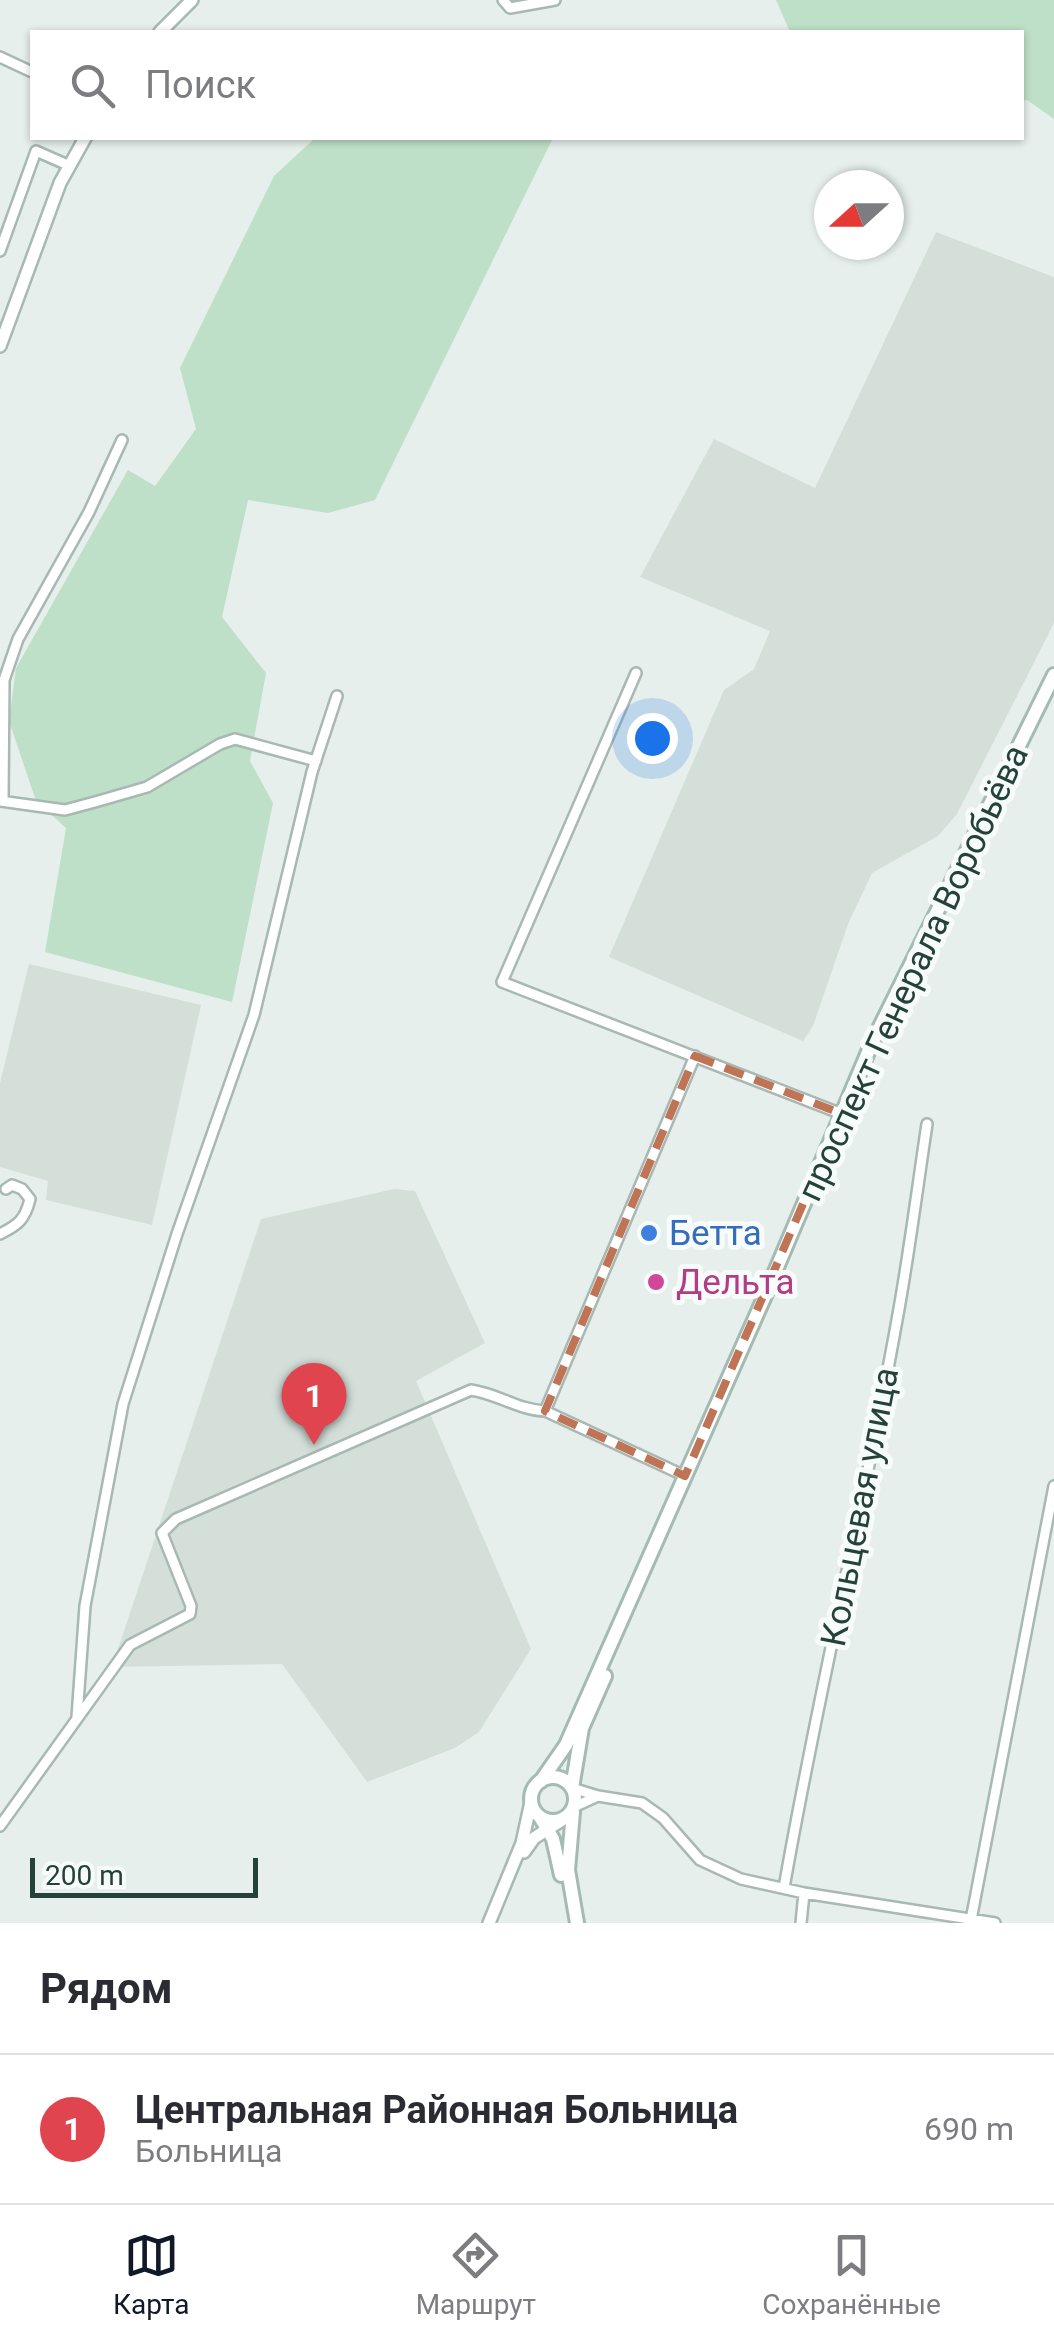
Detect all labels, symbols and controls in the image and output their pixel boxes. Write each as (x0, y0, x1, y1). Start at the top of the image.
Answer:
search box (30, 30, 1024, 140)
icon: search (65, 58, 120, 113)
text: Поиск (145, 63, 256, 107)
north arrow (814, 170, 904, 260)
your location (627, 713, 678, 764)
street label: проспект Генерала Воробьёва (789, 738, 1037, 1208)
place label: Бетта (669, 1213, 762, 1254)
marker: Бетта (638, 1222, 660, 1244)
place label: Дельта (676, 1262, 795, 1303)
marker: Дельта (645, 1271, 667, 1293)
pin: 1 (282, 1362, 346, 1445)
street label: Кольцевая улица (813, 1364, 907, 1650)
scale bar (30, 1853, 258, 1898)
text: 200 m (45, 1859, 124, 1892)
text: Рядом (40, 1964, 173, 2013)
text: Центральная Районная Больница (135, 2088, 738, 2132)
text: 1 (63, 2110, 82, 2148)
text: 690 m (924, 2110, 1014, 2148)
text: Больница (135, 2132, 282, 2170)
tab: Карта (113, 2228, 189, 2321)
tab: Маршрут (416, 2228, 536, 2321)
tab: Сохранённые (762, 2228, 941, 2321)

